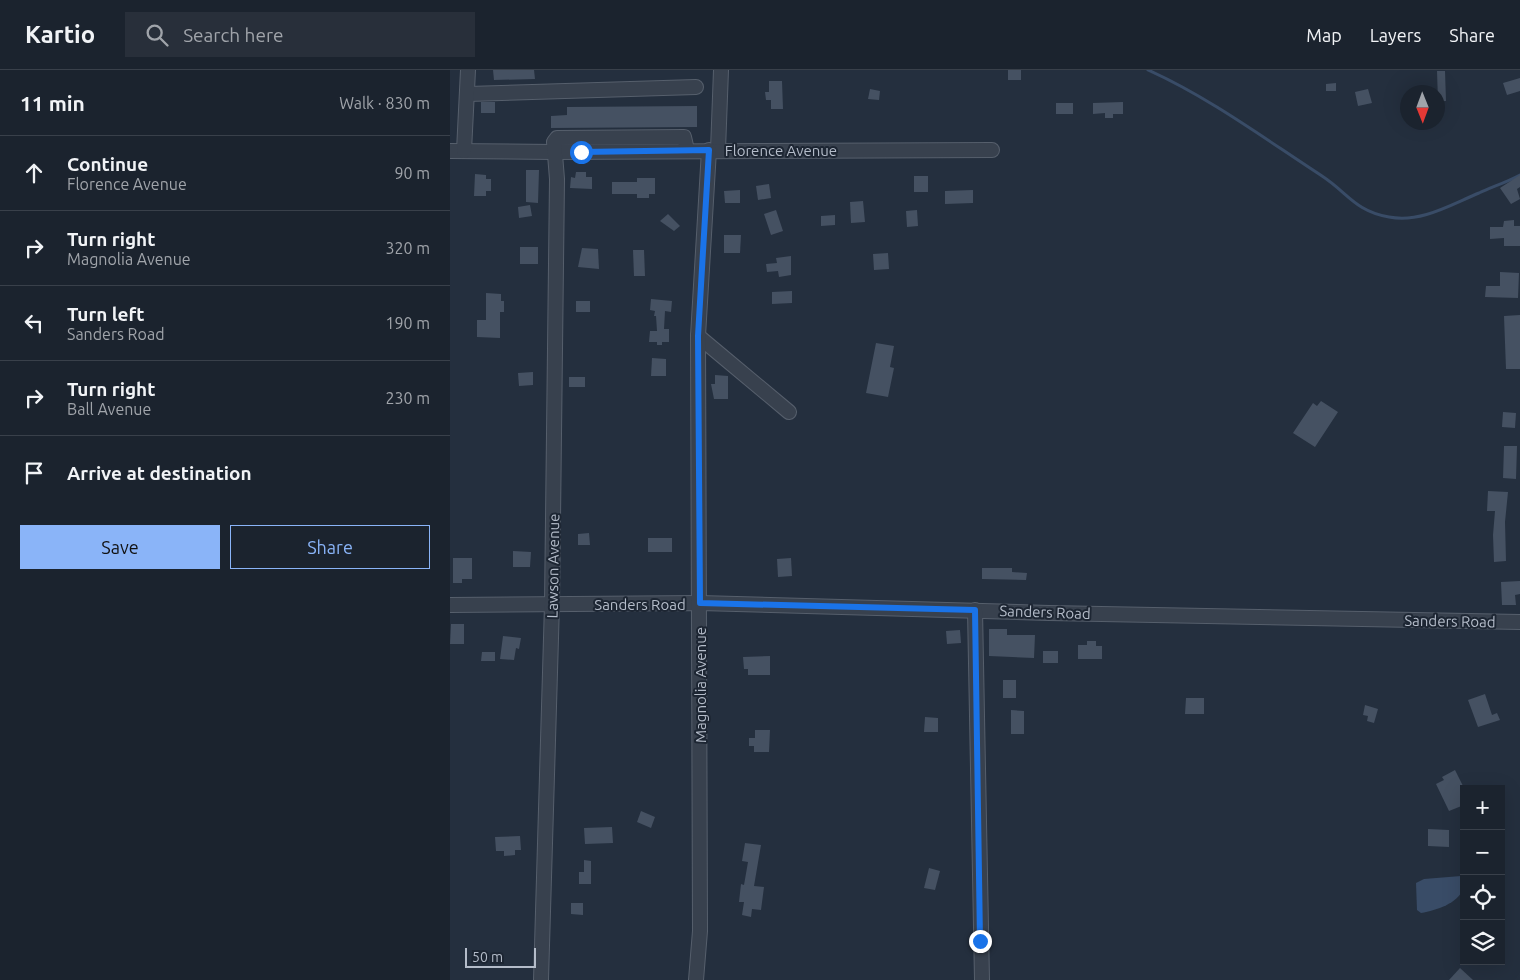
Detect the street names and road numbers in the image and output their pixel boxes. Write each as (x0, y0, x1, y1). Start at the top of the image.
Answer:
street label: Florence Avenue (725, 142, 837, 159)
street label: Lawson Avenue (544, 513, 562, 619)
street label: Sanders Road (594, 596, 686, 613)
street label: Sanders Road (999, 602, 1091, 622)
street label: Sanders Road (1404, 612, 1496, 630)
street label: Magnolia Avenue (692, 627, 709, 743)

